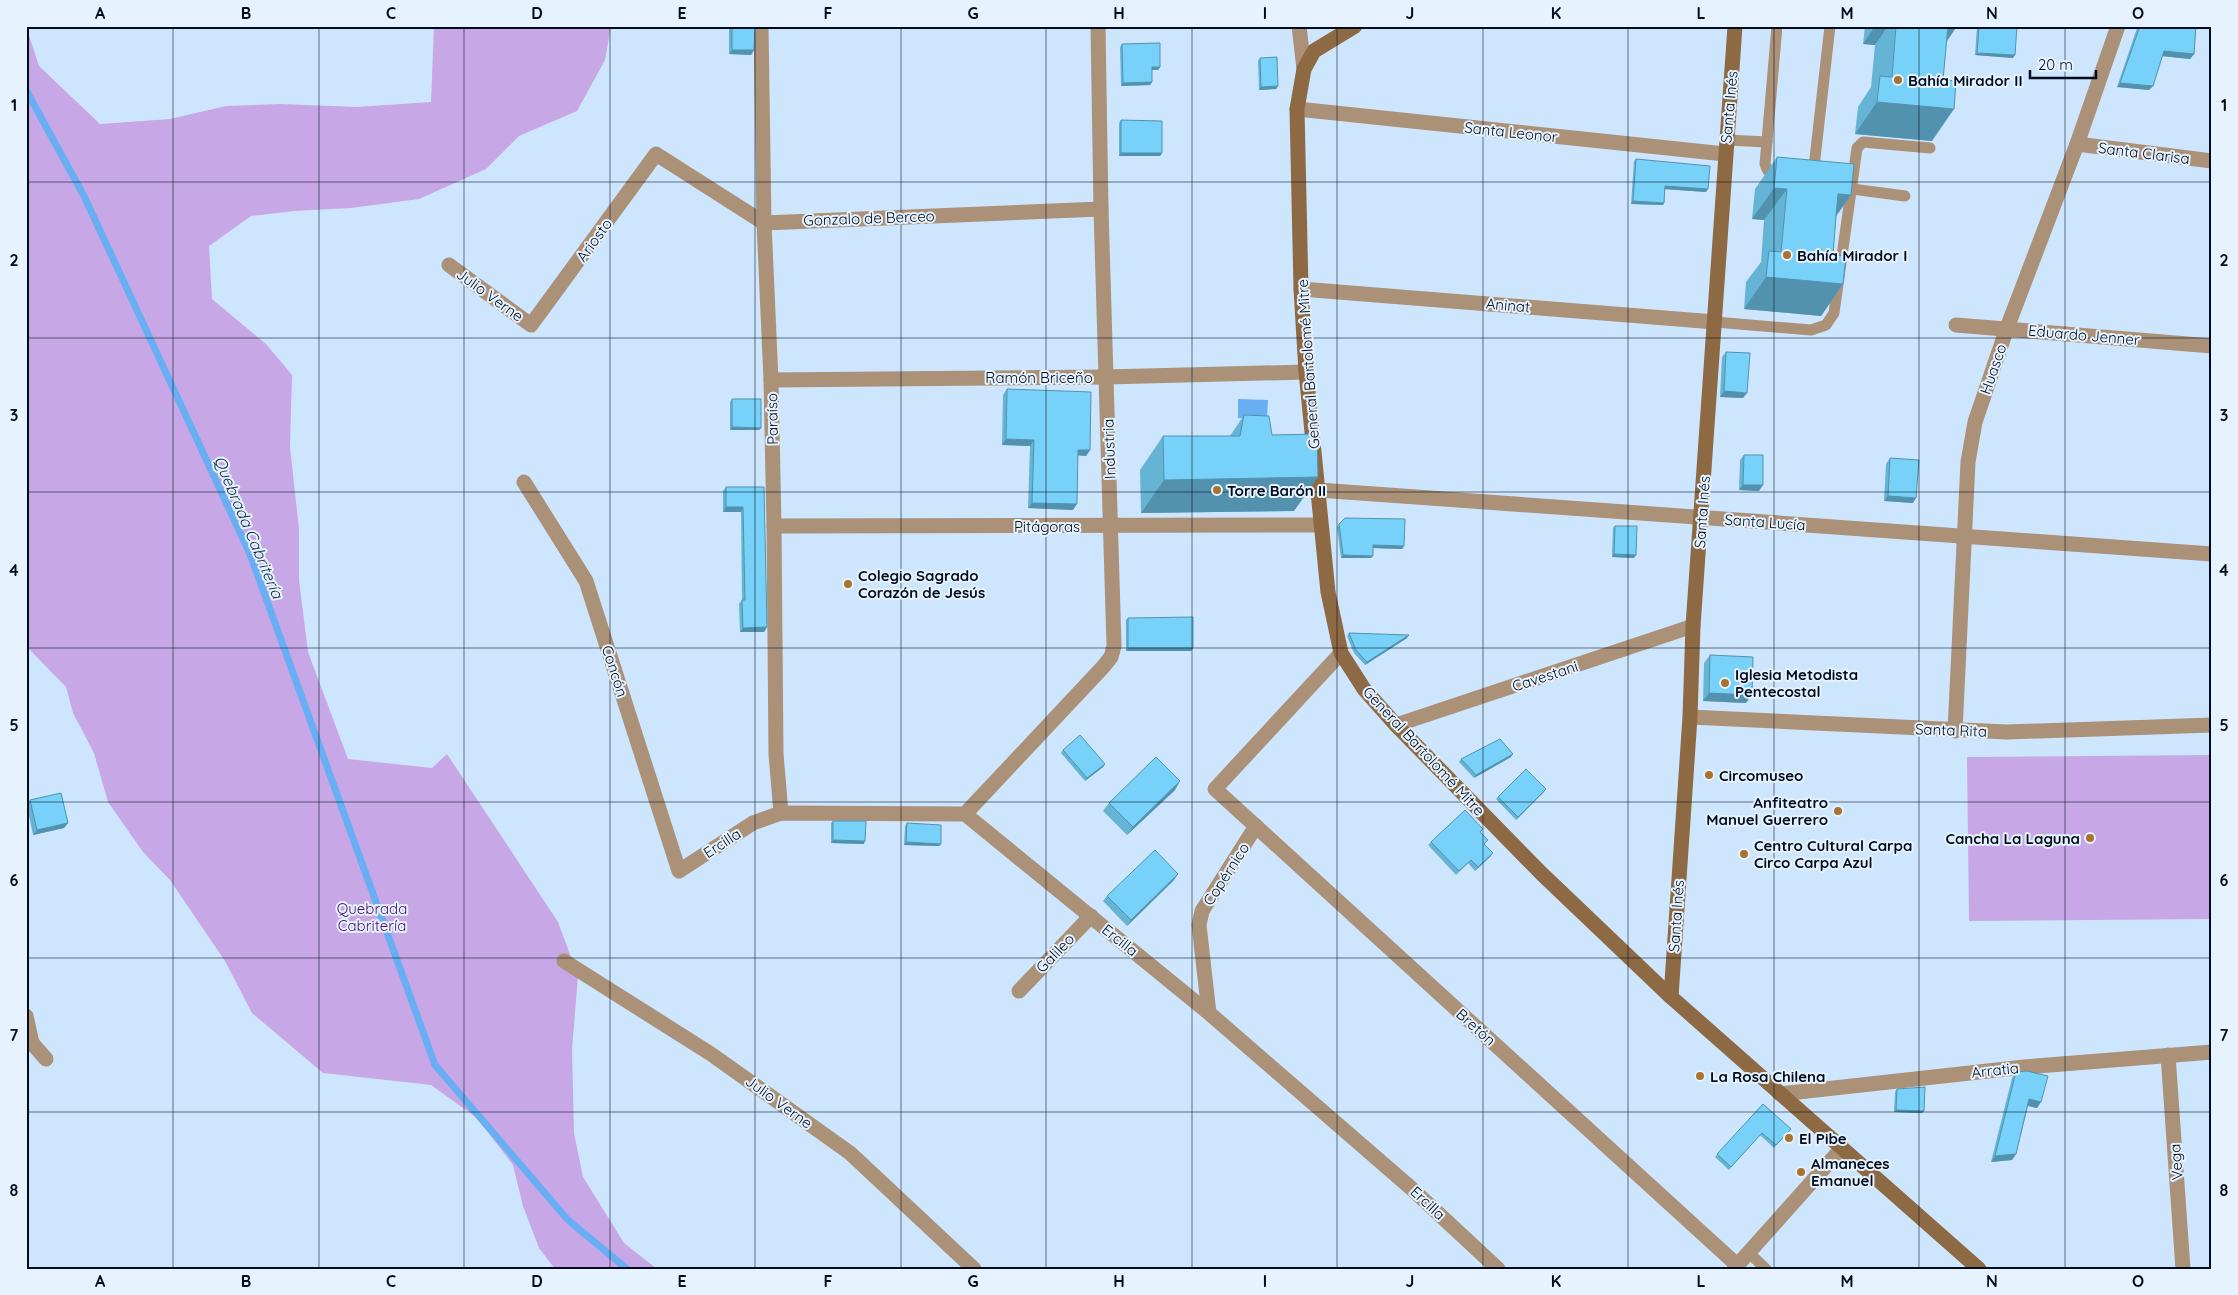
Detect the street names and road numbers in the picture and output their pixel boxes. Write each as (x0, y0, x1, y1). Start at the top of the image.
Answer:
street label: Santa Inés (1716, 70, 1742, 144)
street label: Santa Leonor (1464, 118, 1559, 146)
street label: Santa Clarisa (2097, 138, 2191, 168)
street label: Gonzalo de Berceo (803, 206, 935, 230)
street label: Ariosto (572, 215, 616, 265)
street label: Julio Verne (453, 264, 527, 326)
street label: General Bartolomé Mitre (1293, 278, 1323, 450)
street label: Aninat (1485, 294, 1531, 316)
street label: Eduardo Jenner (2028, 321, 2141, 349)
street label: Huasco (1976, 341, 2010, 397)
street label: Ramón Briceño (985, 368, 1093, 387)
street label: Paraíso (762, 393, 782, 445)
street label: Industria (1098, 418, 1120, 480)
street label: Santa Inés (1690, 475, 1714, 549)
street label: Santa Lucía (1724, 510, 1806, 534)
street label: Pitágoras (1014, 517, 1080, 536)
street label: Concón (598, 643, 632, 699)
street label: Cavestani (1510, 656, 1580, 696)
street label: General Bartolomé Mitre (1359, 682, 1489, 820)
street label: Santa Rita (1915, 719, 1987, 741)
street label: Ercilla (700, 824, 744, 862)
street label: Copérnico (1199, 839, 1253, 909)
street label: Santa Inés (1664, 879, 1688, 953)
street label: Ercilla (1098, 920, 1142, 960)
street label: Galileo (1032, 929, 1078, 977)
street label: Bretón (1452, 1004, 1500, 1050)
street label: Arratia (1970, 1058, 2020, 1082)
street label: Julio Verne (742, 1071, 816, 1133)
street label: Vega (2165, 1143, 2187, 1181)
street label: Ercilla (1407, 1182, 1449, 1224)

